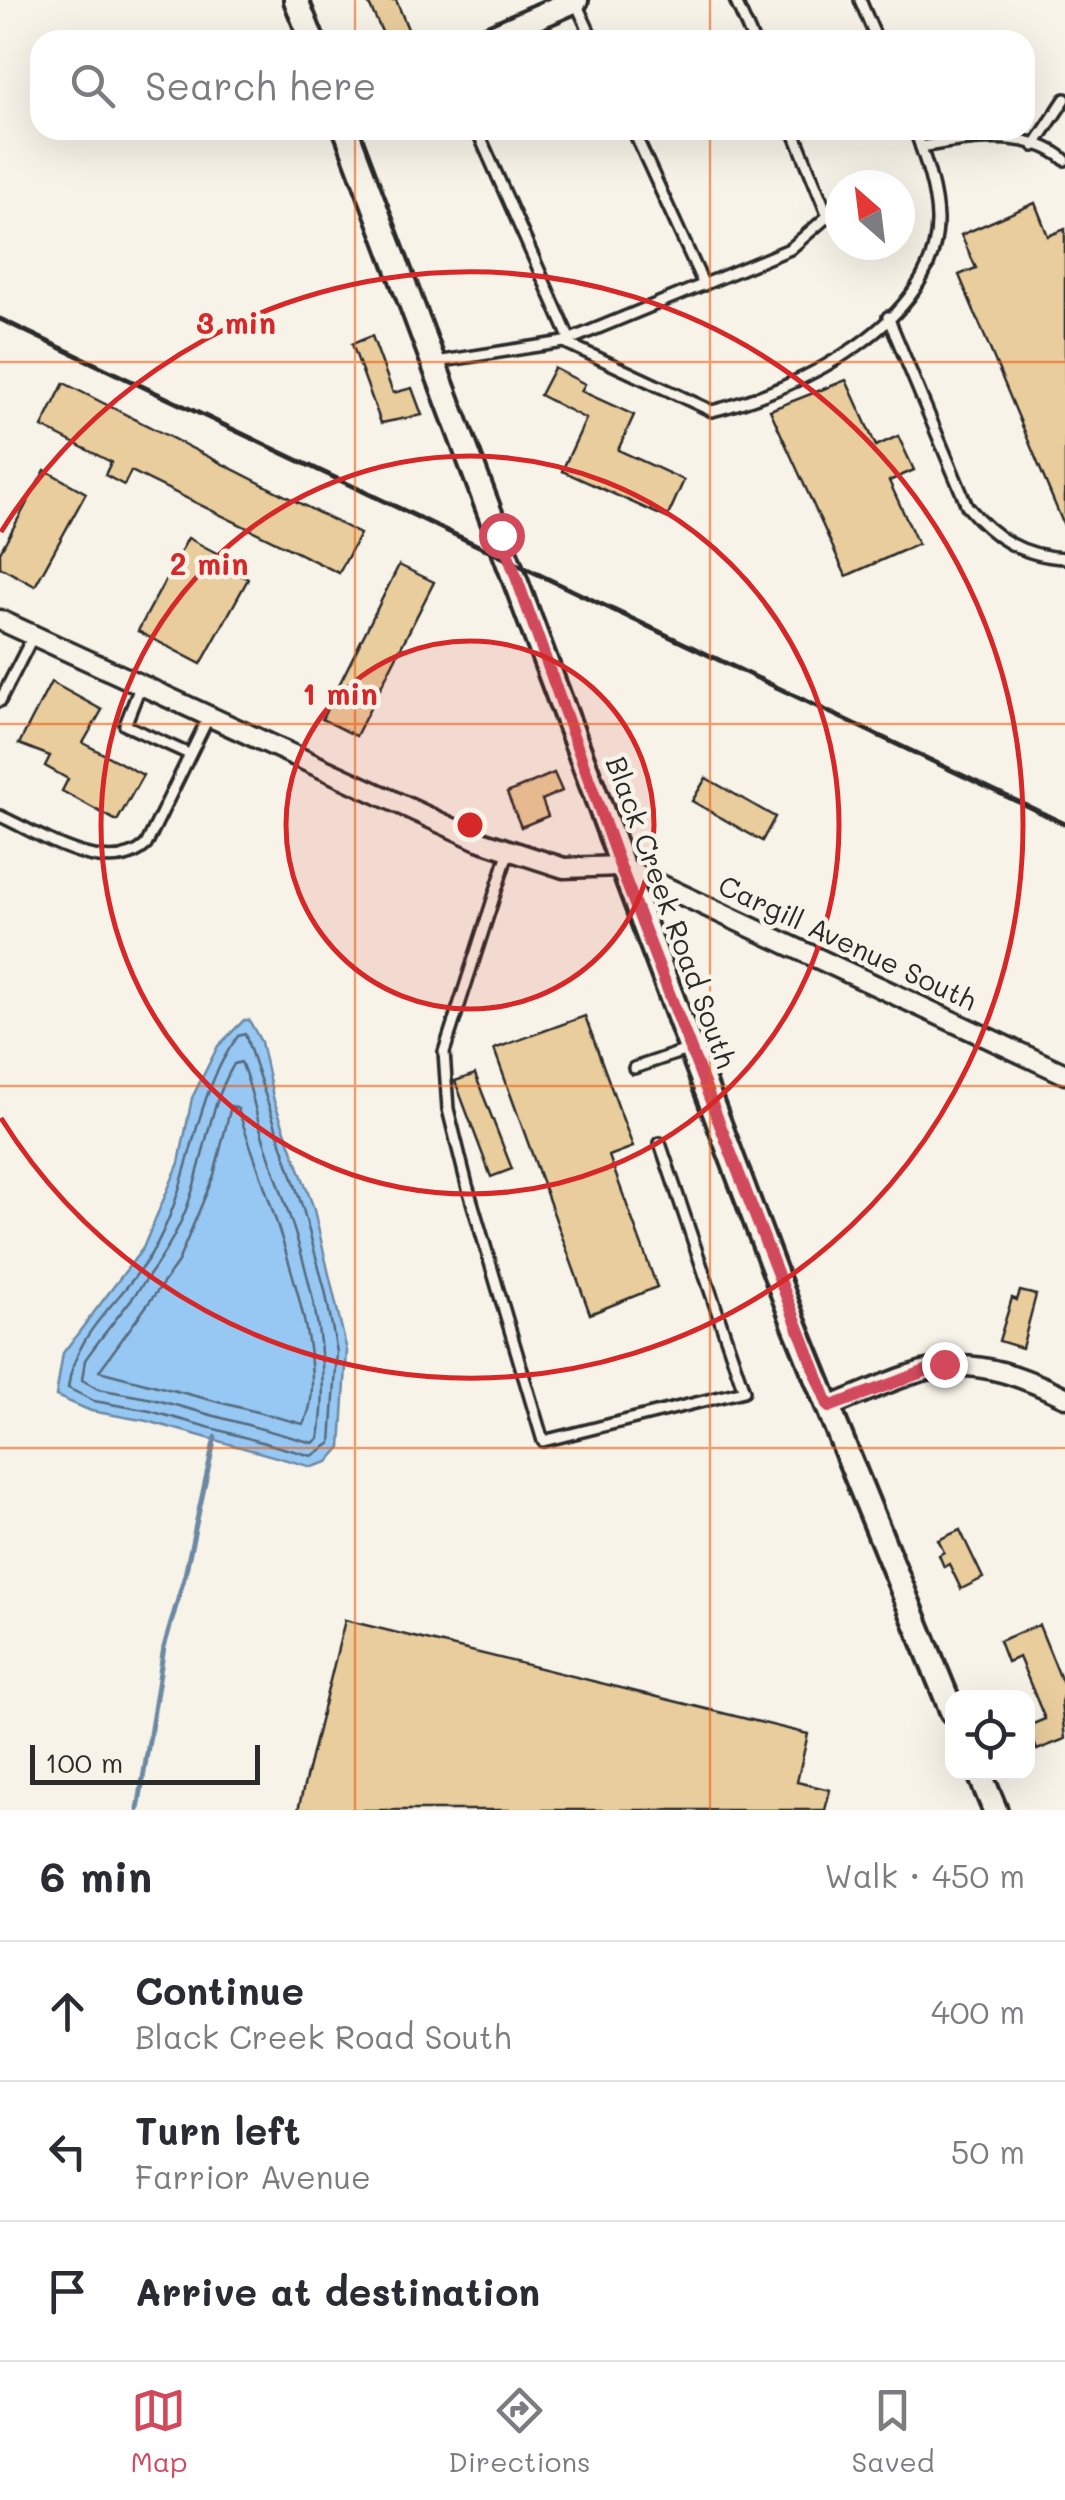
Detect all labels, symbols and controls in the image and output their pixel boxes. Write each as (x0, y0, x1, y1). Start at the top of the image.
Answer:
search box (30, 30, 1035, 140)
icon: search (65, 58, 120, 113)
text: Search here (145, 60, 376, 110)
north arrow (825, 170, 915, 260)
text: 3 min (196, 302, 276, 342)
route start (479, 513, 525, 559)
text: 2 min (170, 543, 248, 583)
text: 1 min (302, 673, 378, 713)
street label: Black Creek Road South (599, 751, 745, 1073)
centre of rings (452, 807, 488, 843)
street label: Cargill Avenue South (713, 866, 983, 1018)
route end (922, 1342, 968, 1388)
map controls (945, 1690, 1035, 1780)
button: locate (945, 1690, 1035, 1780)
scale bar (30, 1740, 260, 1784)
text: 100 m (45, 1744, 123, 1780)
text: 6 min (40, 1848, 152, 1903)
text: Walk · 450 m (825, 1854, 1025, 1896)
text: Continue (135, 1965, 304, 2015)
icon: ahead (40, 1984, 95, 2039)
text: 400 m (931, 1990, 1025, 2032)
text: Black Creek Road South (135, 2015, 511, 2057)
text: Turn left (135, 2105, 301, 2155)
icon: left (40, 2124, 95, 2179)
text: 50 m (951, 2130, 1025, 2172)
text: Farrior Avenue (135, 2155, 371, 2197)
icon: arrive (40, 2264, 95, 2319)
text: Arrive at destination (135, 2266, 540, 2316)
tab: Map (130, 2383, 187, 2479)
tab: Directions (448, 2383, 591, 2479)
tab: Saved (851, 2383, 935, 2479)

